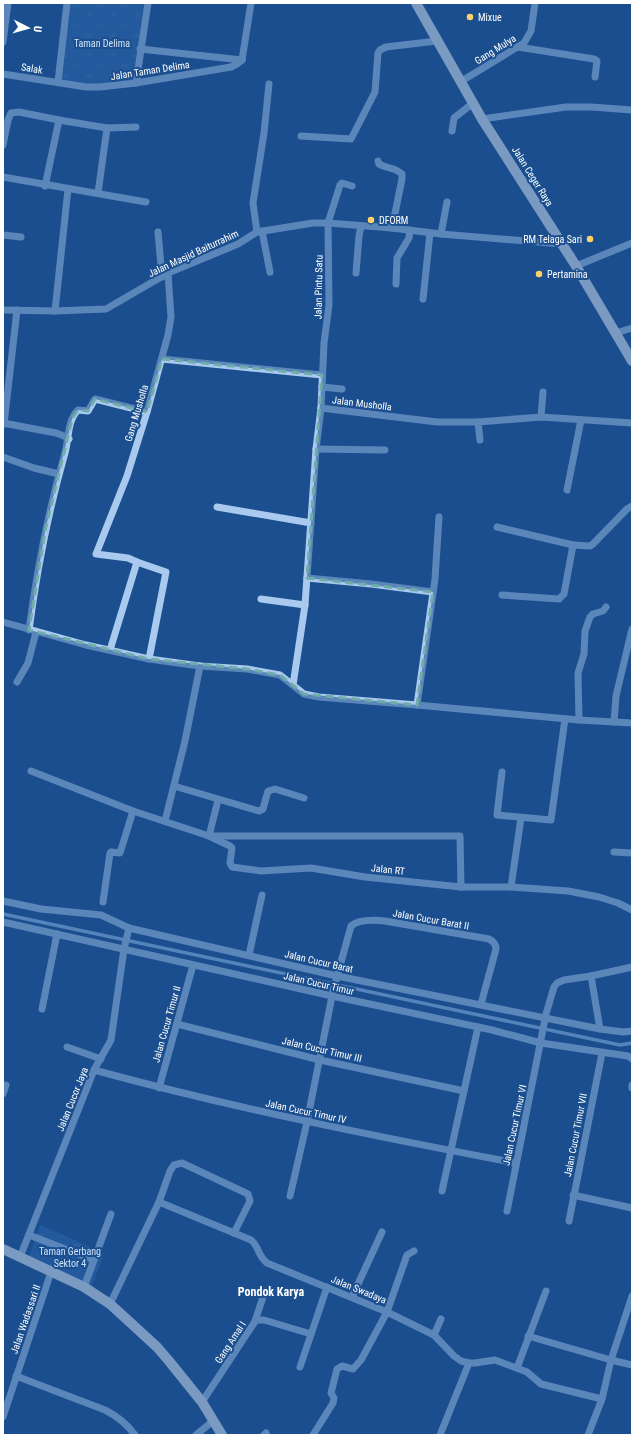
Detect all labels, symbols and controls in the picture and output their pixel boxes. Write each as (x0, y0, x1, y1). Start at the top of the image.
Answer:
north arrow (8, 8, 48, 48)
marker: Mixue (465, 12, 475, 22)
place label: Mixue (478, 12, 502, 23)
text: U (31, 25, 44, 33)
street label: Gang Mulya (473, 32, 518, 66)
park label: Taman Delima (74, 38, 130, 49)
street label: Jalan Taman Delima (110, 59, 191, 82)
street label: Salak (20, 61, 44, 76)
street label: Jalan Ceger Raya (510, 144, 555, 208)
marker: DFORM (366, 215, 376, 225)
place label: DFORM (379, 215, 408, 226)
street label: Jalan Masjid Baiturrahim (146, 228, 240, 279)
place label: RM Telaga Sari (523, 234, 582, 245)
marker: RM Telaga Sari (585, 234, 595, 244)
street label: Jalan Pintu Satu (312, 255, 325, 319)
marker: Pertamina (534, 269, 544, 279)
place label: Pertamina (547, 269, 588, 280)
street label: Gang Musholla (123, 383, 150, 443)
street label: Jalan Musholla (331, 394, 393, 413)
street label: Jalan RT (370, 862, 405, 877)
street label: Jalan Cucur Barat II (392, 907, 470, 932)
street label: Jalan Cucur Barat (284, 948, 354, 975)
street label: Jalan Cucur Timur (283, 970, 355, 997)
street label: Jalan Cucur Timur II (150, 985, 183, 1064)
street label: Jalan Cucur Timur III (281, 1035, 363, 1064)
street label: Jalan Cucor Jaya (55, 1066, 90, 1133)
street label: Jalan Cucur Timur VI (501, 1084, 528, 1166)
street label: Jalan Cucur Timur VII (562, 1092, 589, 1178)
street label: Jalan Cucur Timur IV (265, 1098, 348, 1126)
park label: Taman Gerbang Sektor 4 (39, 1246, 101, 1269)
street label: Jalan Swadaya (329, 1273, 388, 1306)
street label: Jalan Wadassari II (8, 1283, 42, 1355)
district label: Pondok Karya (238, 1285, 305, 1299)
street label: Gang Amal I (213, 1319, 248, 1365)

